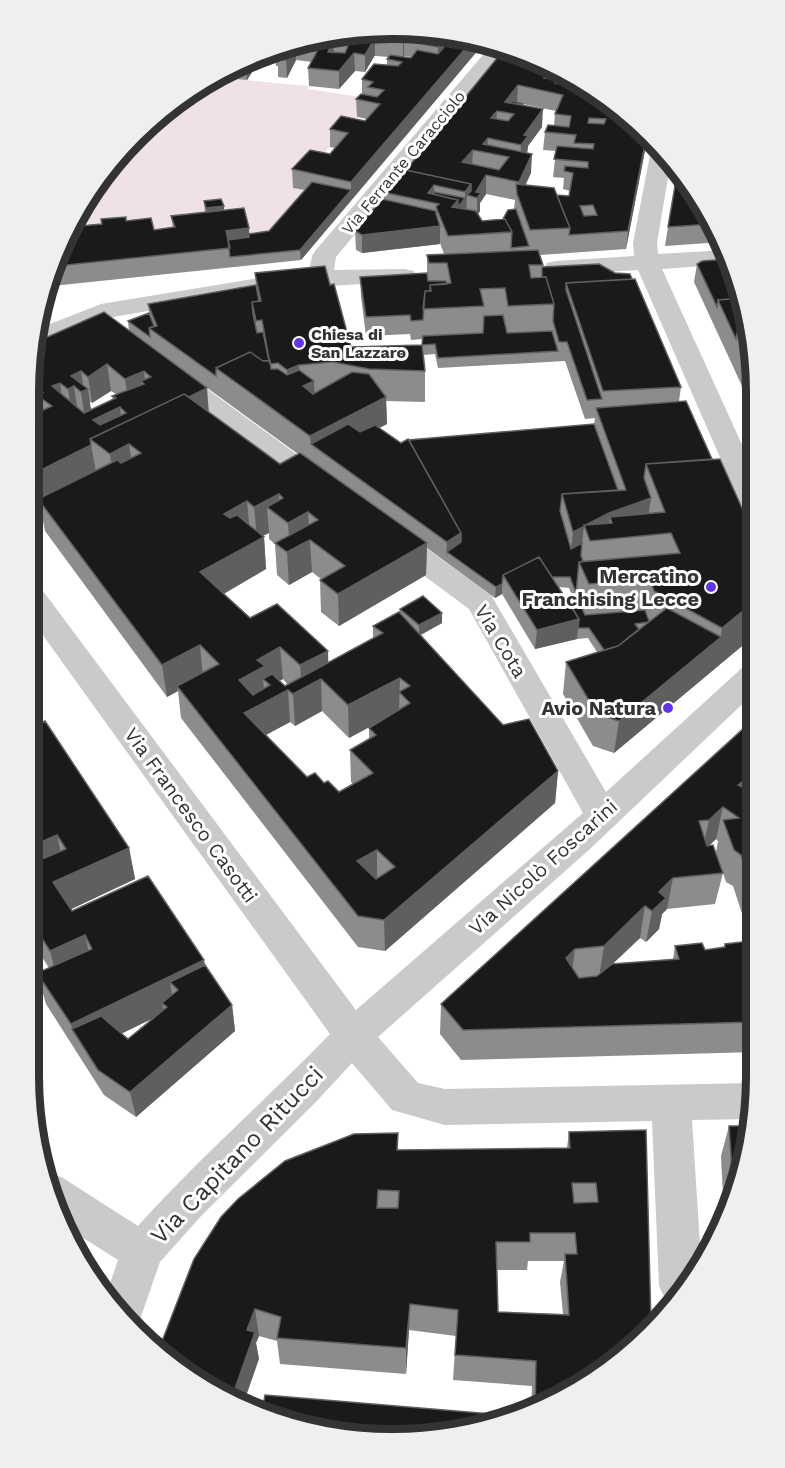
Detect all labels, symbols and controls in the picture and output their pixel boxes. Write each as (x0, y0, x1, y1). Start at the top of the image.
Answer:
street label: Via Ferrante Caracciolo (338, 87, 469, 238)
place label: Chiesa di San Lazzaro (311, 325, 406, 362)
marker: Chiesa di San Lazzaro (292, 336, 306, 350)
place label: Mercatino Franchising Lecce (522, 564, 699, 611)
marker: Mercatino Franchising Lecce (704, 580, 718, 594)
street label: Via Cota (470, 600, 532, 682)
place label: Avio Natura (542, 696, 656, 720)
marker: Avio Natura (661, 701, 675, 715)
street label: Via Francesco Casotti (119, 723, 263, 907)
street label: Via Nicolò Foscarini (464, 794, 622, 940)
street label: Via Capitano Ritucci (145, 1060, 329, 1250)

